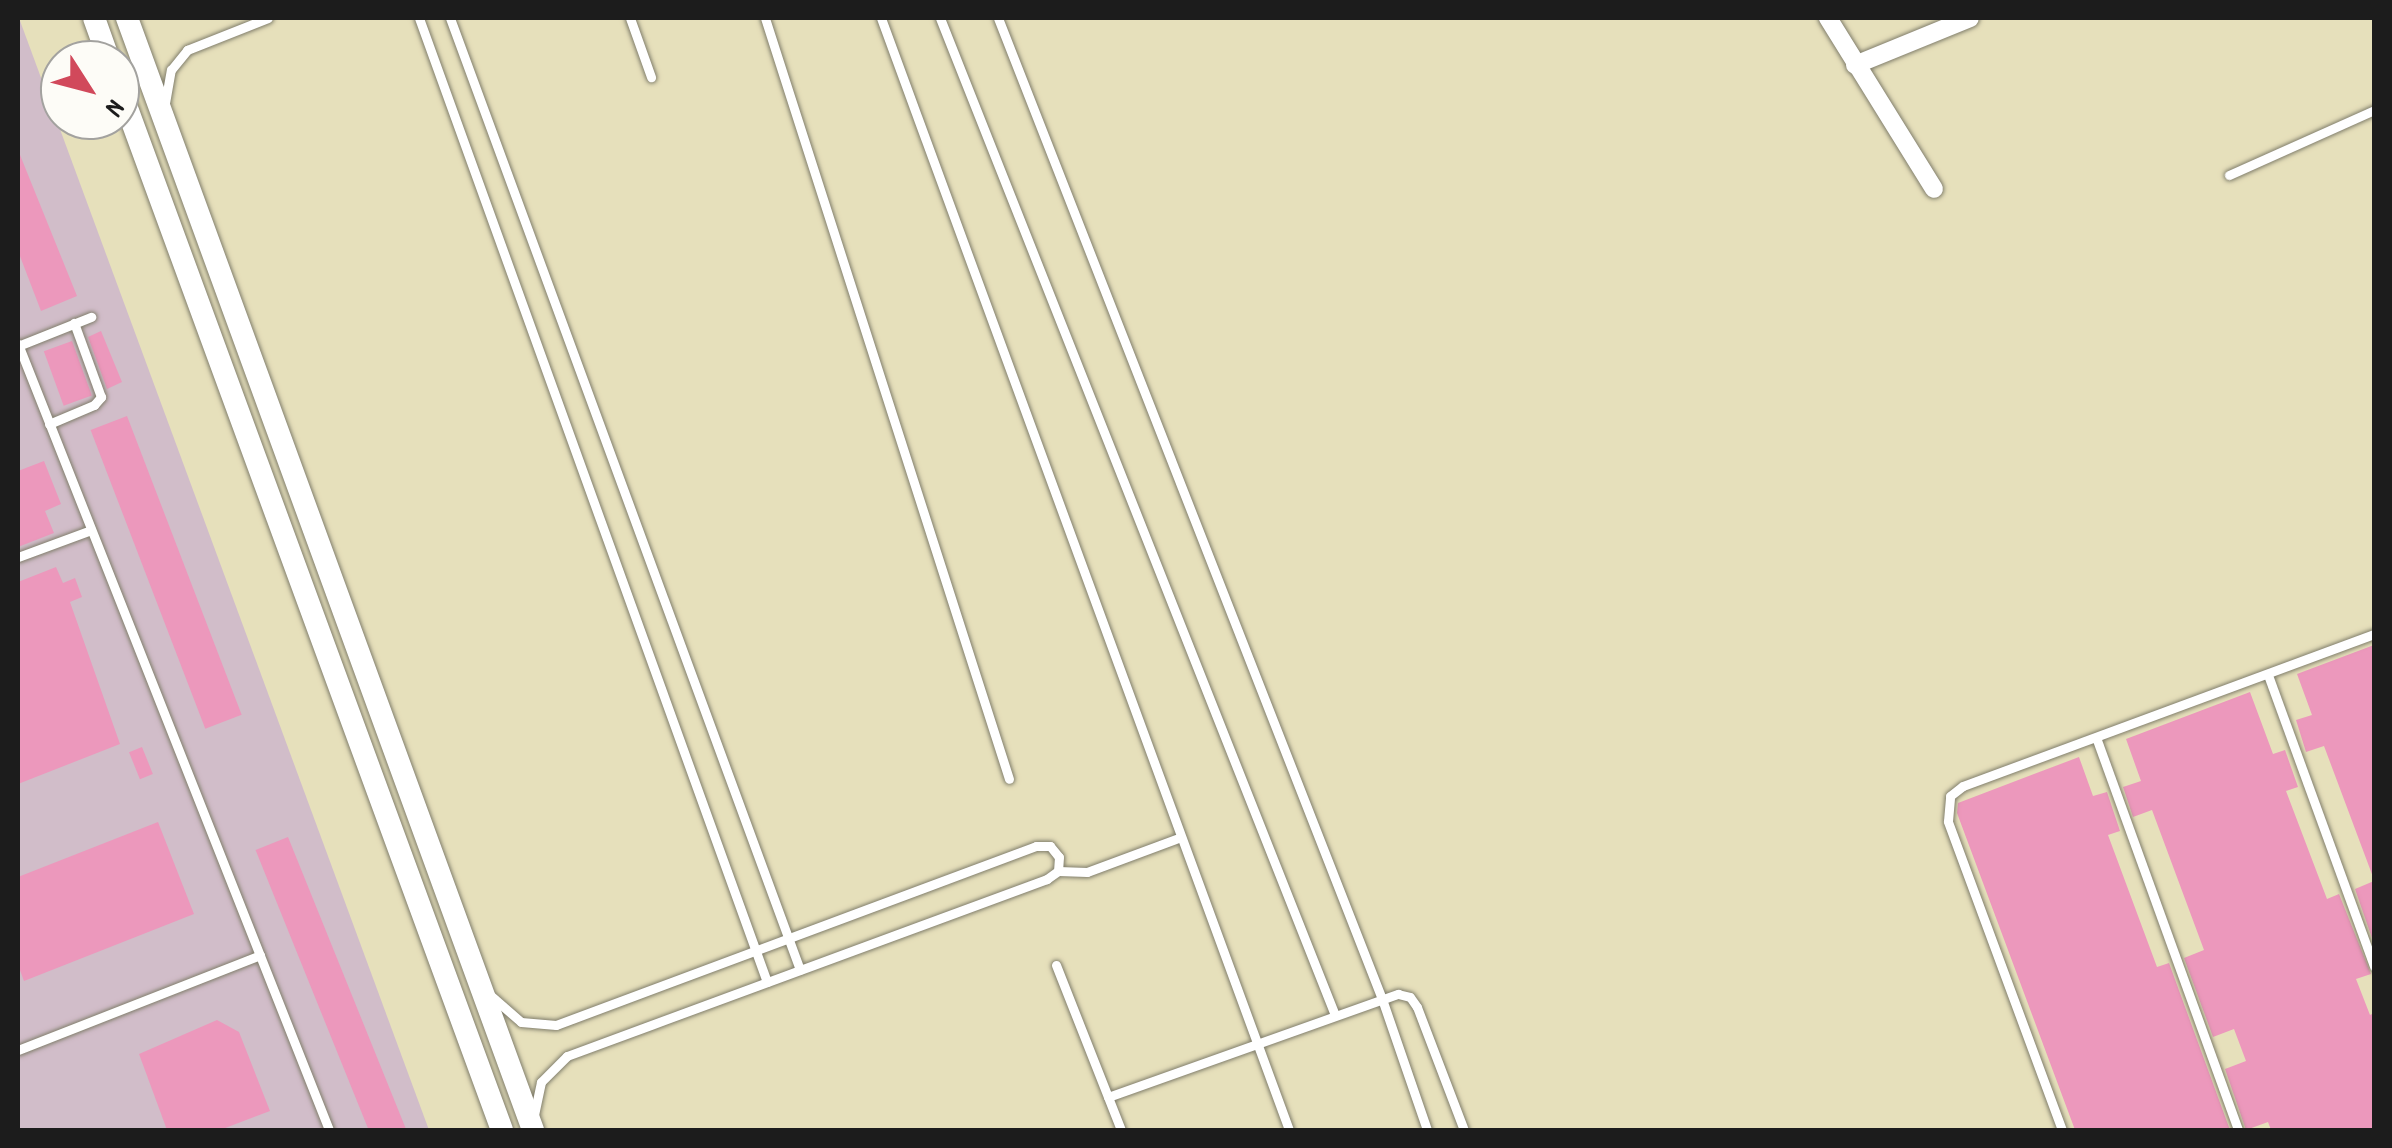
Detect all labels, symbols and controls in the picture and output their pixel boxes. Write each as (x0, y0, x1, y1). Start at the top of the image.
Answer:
north arrow (40, 40, 140, 140)
text: N (92, 89, 133, 124)

